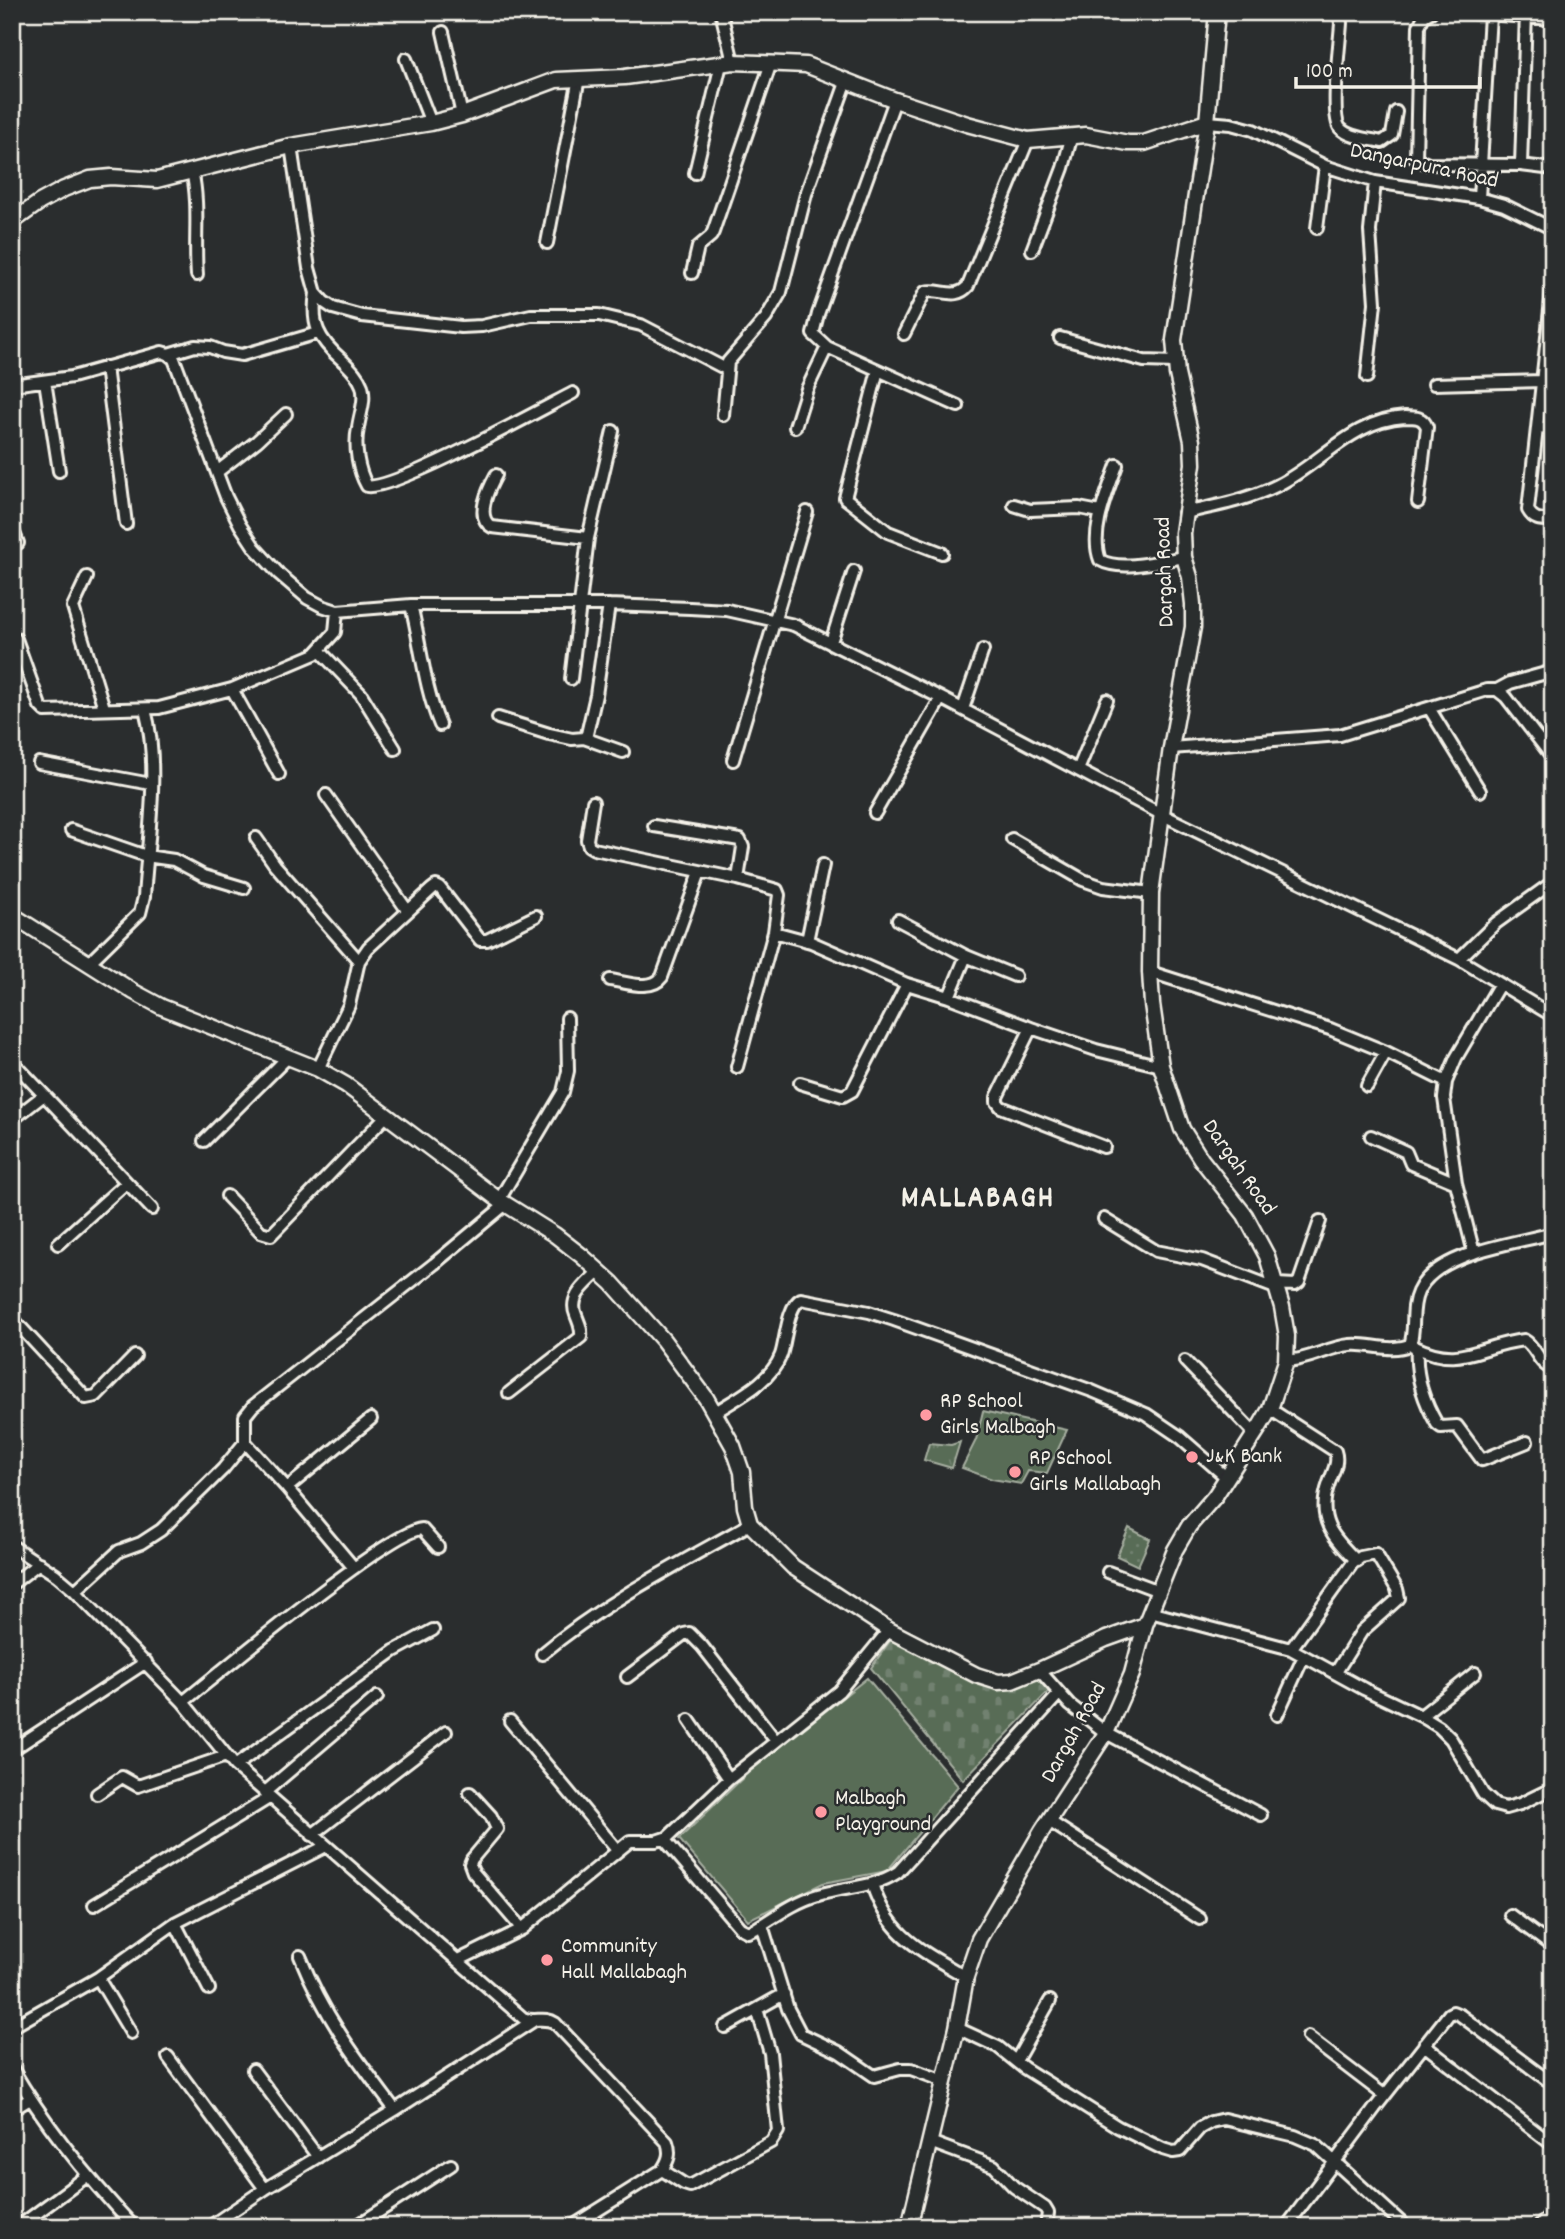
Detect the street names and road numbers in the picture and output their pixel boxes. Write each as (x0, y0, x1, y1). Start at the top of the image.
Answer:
street label: Dangarpura Road (1347, 135, 1501, 199)
street label: Dargah Road (1148, 516, 1184, 628)
street label: Dargah Road (1193, 1113, 1283, 1223)
street label: Dargah Road (1034, 1677, 1116, 1789)

